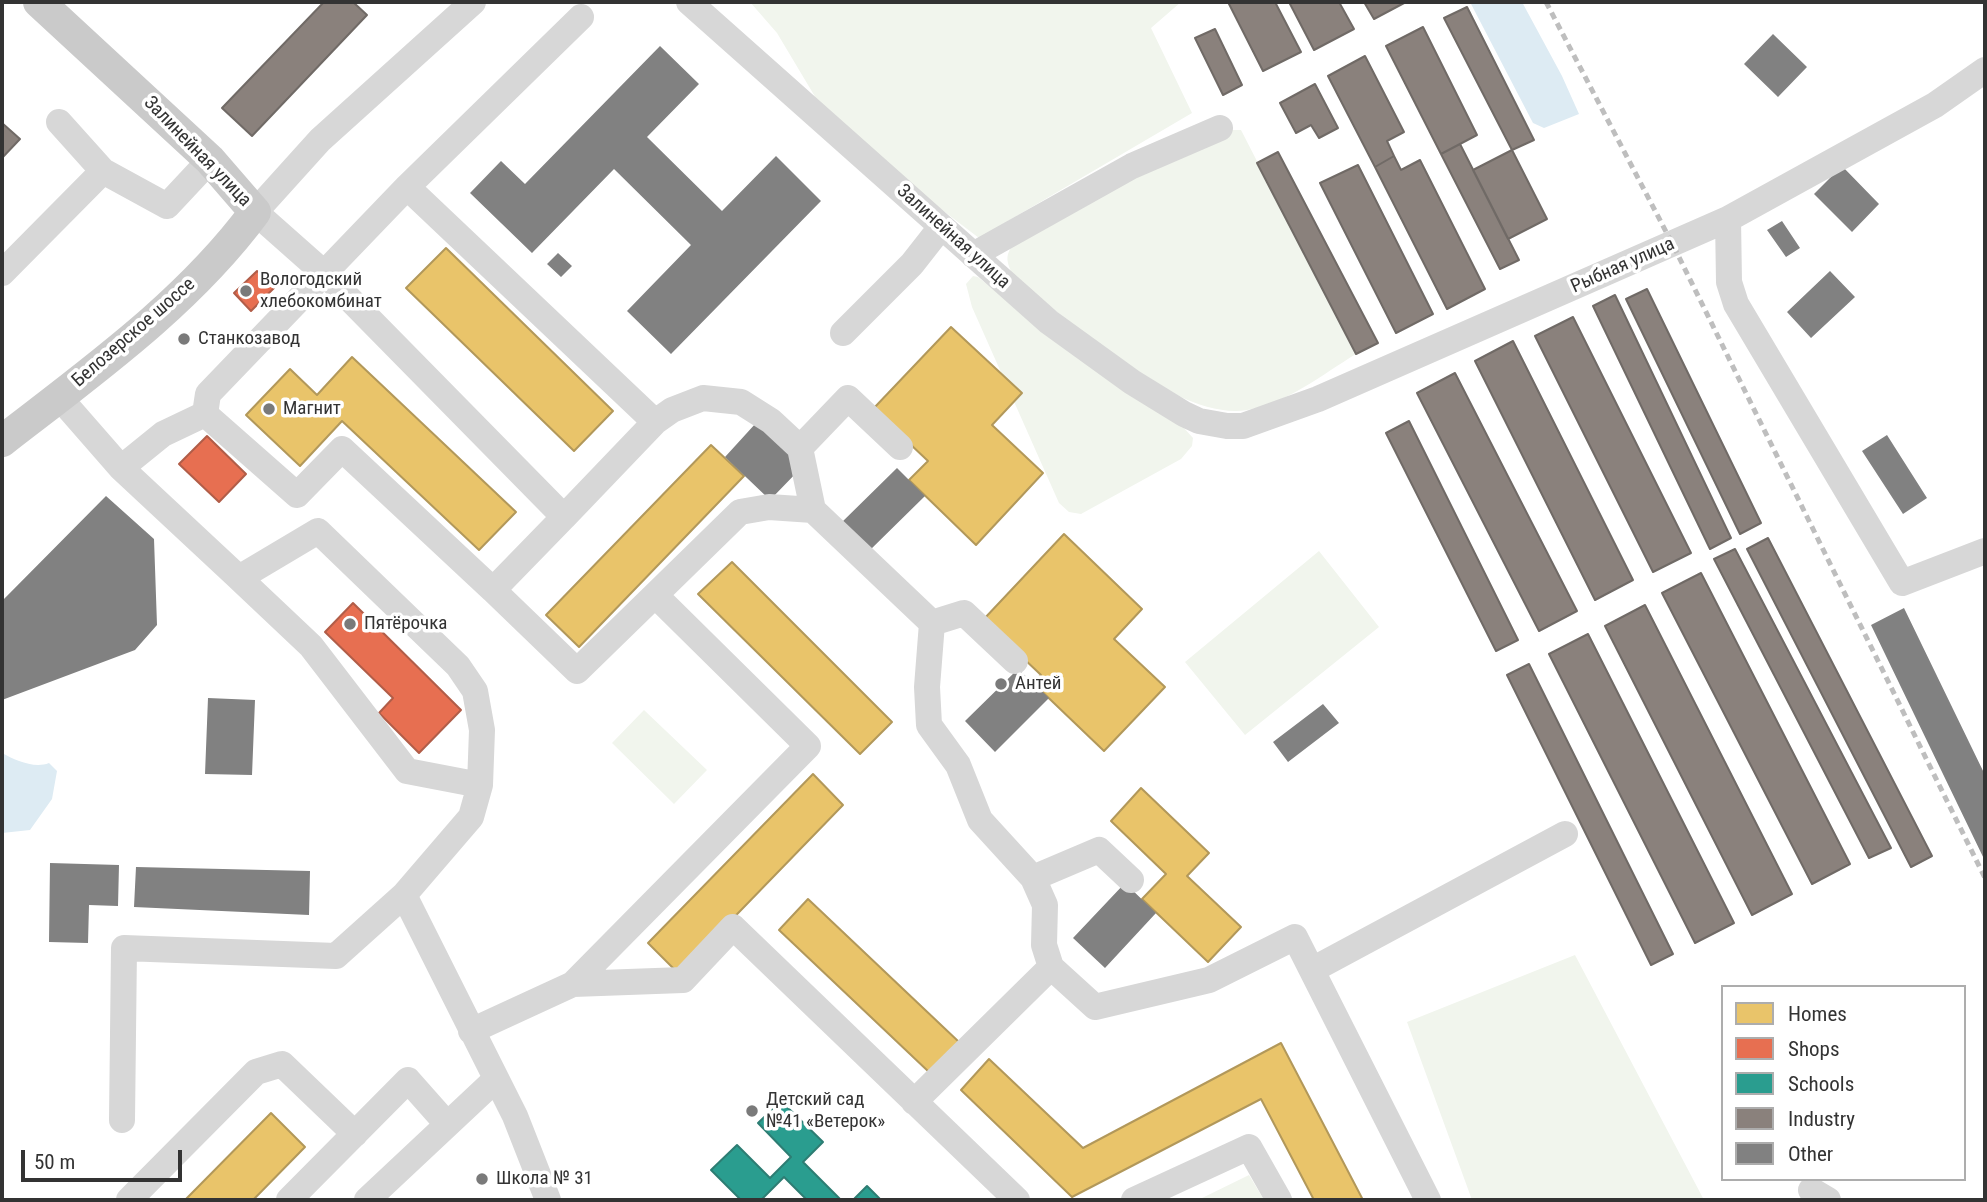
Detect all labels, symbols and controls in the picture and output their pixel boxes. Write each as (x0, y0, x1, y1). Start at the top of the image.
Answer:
street label: Залинейная улица (138, 92, 256, 212)
street label: Залинейная улица (892, 180, 1014, 294)
street label: Рыбная улица (1568, 233, 1678, 299)
place label: Вологодский хлебокомбинат (260, 269, 382, 313)
street label: Белозерское шоссе (68, 273, 200, 393)
marker: Вологодский хлебокомбинат (238, 283, 254, 299)
place label: Станкозавод (198, 328, 300, 350)
marker: Станкозавод (176, 331, 192, 347)
place label: Магнит (283, 398, 341, 420)
marker: Магнит (261, 401, 277, 417)
place label: Пятёрочка (364, 613, 447, 635)
marker: Пятёрочка (342, 616, 358, 632)
place label: Антей (1015, 673, 1062, 695)
marker: Антей (993, 676, 1009, 692)
legend (1721, 985, 1966, 1181)
text: Homes (1788, 1002, 1847, 1026)
text: Shops (1788, 1037, 1840, 1061)
text: Schools (1788, 1072, 1854, 1096)
place label: Детский сад №41 «Ветерок» (766, 1089, 885, 1133)
marker: Детский сад №41 «Ветерок» (744, 1103, 760, 1119)
text: Industry (1788, 1107, 1855, 1131)
scale bar (24, 1136, 186, 1180)
text: Other (1788, 1142, 1833, 1166)
text: 50 m (34, 1150, 75, 1174)
place label: Школа № 31 (496, 1168, 593, 1190)
marker: Школа № 31 (474, 1171, 490, 1187)

